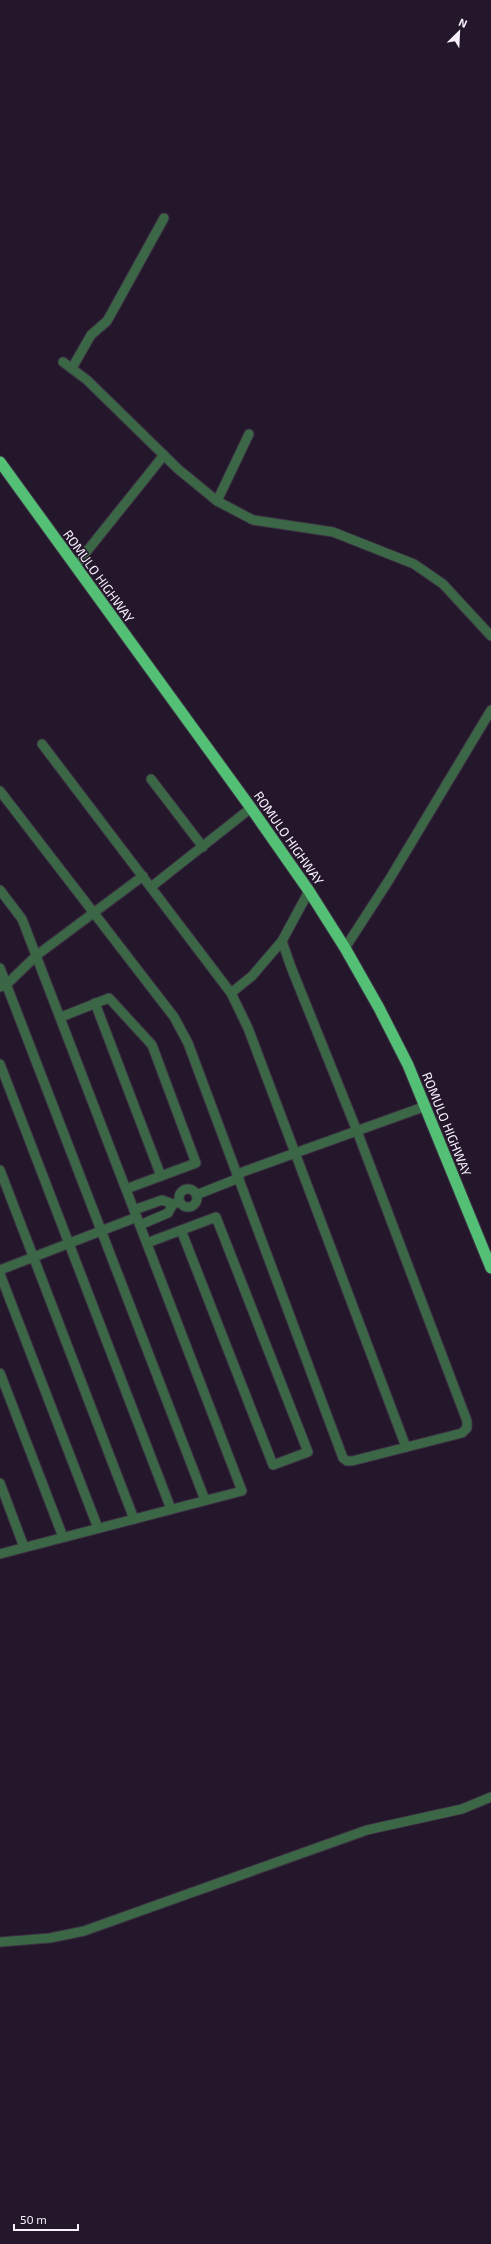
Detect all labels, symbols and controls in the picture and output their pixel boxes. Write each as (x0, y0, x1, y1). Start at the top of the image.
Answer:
north arrow (439, 12, 479, 52)
text: N (457, 15, 470, 30)
street label: ROMULO HIGHWAY (60, 527, 138, 626)
street label: ROMULO HIGHWAY (251, 788, 328, 888)
street label: ROMULO HIGHWAY (419, 1070, 475, 1179)
scale bar (14, 2206, 78, 2232)
text: 50 m (20, 2212, 47, 2226)

